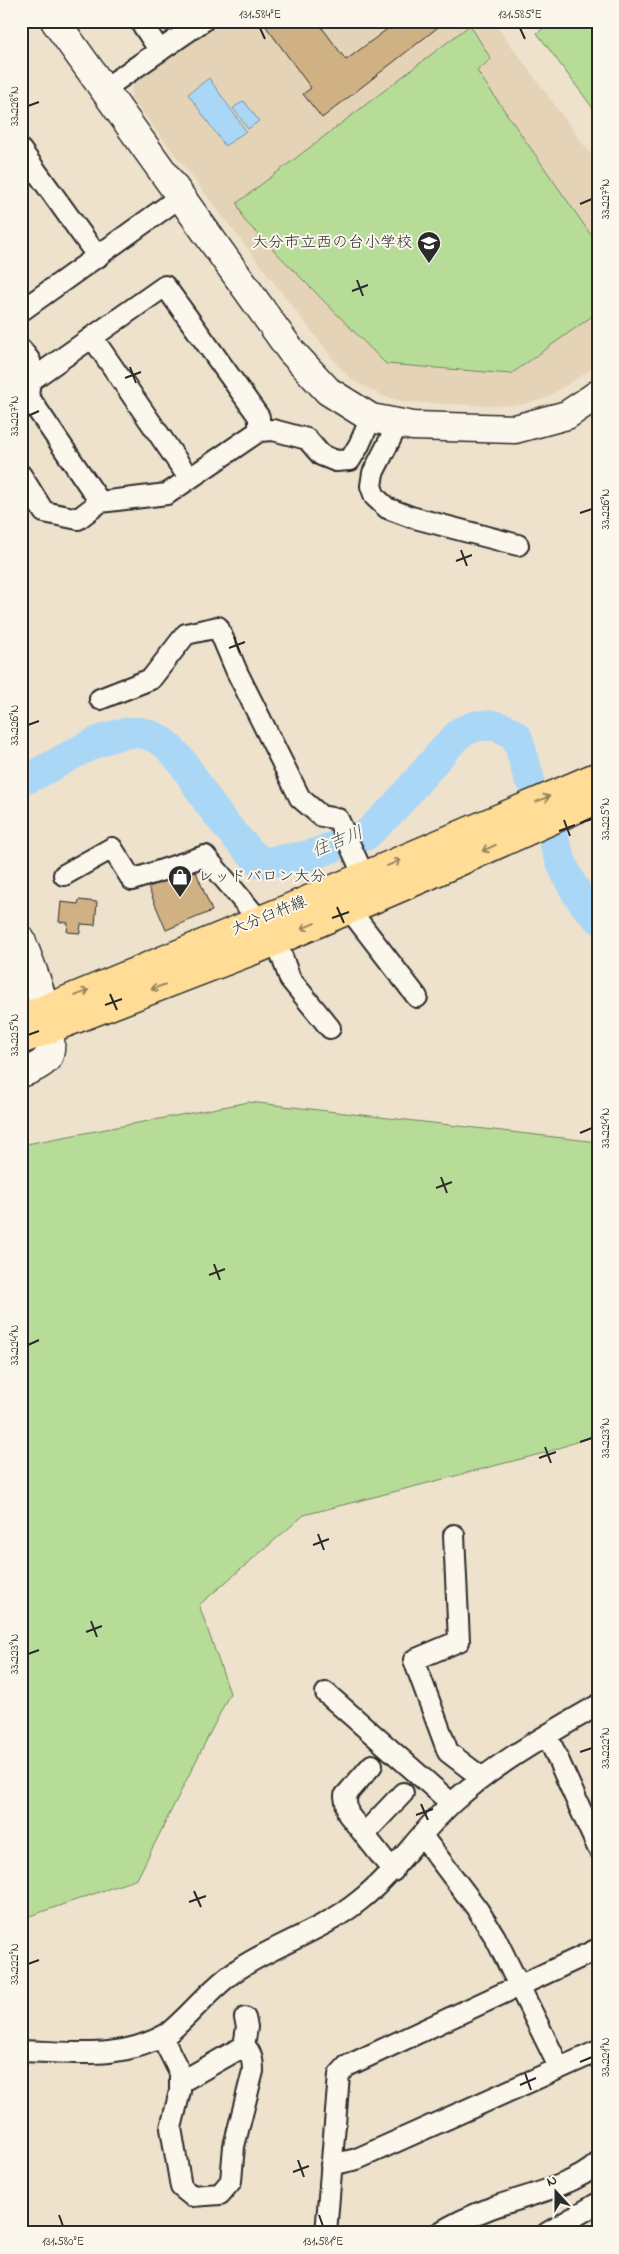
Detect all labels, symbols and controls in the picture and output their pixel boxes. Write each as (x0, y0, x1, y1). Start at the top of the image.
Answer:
text: 131.584°E (239, 6, 281, 24)
text: 131.585°E (498, 6, 542, 24)
text: 33.228°N (6, 86, 24, 126)
text: 33.227°N (597, 179, 615, 219)
school or university icon: 大分市立西の台小学校 (416, 230, 442, 264)
place label: 大分市立西の台小学校 (252, 231, 412, 255)
text: 33.227°N (6, 396, 24, 436)
text: 33.226°N (597, 489, 615, 529)
text: 33.226°N (6, 705, 24, 745)
one-way arrow (535, 794, 550, 804)
text: 33.225°N (597, 798, 615, 840)
water label: 住吉川 (308, 821, 368, 865)
one-way arrow (482, 843, 497, 853)
one-way arrow (386, 858, 401, 868)
shop icon: レッドバロン大分 (167, 864, 193, 898)
place label: レッドバロン大分 (198, 865, 326, 889)
street label: 大分臼杵線 (227, 890, 311, 942)
one-way arrow (301, 922, 316, 932)
one-way arrow (150, 983, 166, 992)
one-way arrow (74, 987, 89, 997)
text: 33.225°N (6, 1014, 24, 1056)
text: 33.224°N (597, 1108, 615, 1148)
text: 33.224°N (6, 1325, 24, 1365)
text: 33.223°N (597, 1418, 615, 1458)
text: 33.223°N (6, 1634, 24, 1674)
text: 33.222°N (597, 1727, 615, 1769)
text: 33.222°N (6, 1943, 24, 1985)
text: 33.221°N (597, 2037, 615, 2077)
north arrow (532, 2166, 582, 2216)
text: N (544, 2170, 560, 2193)
text: 131.580°E (42, 2233, 84, 2251)
text: 131.581°E (303, 2233, 343, 2251)

